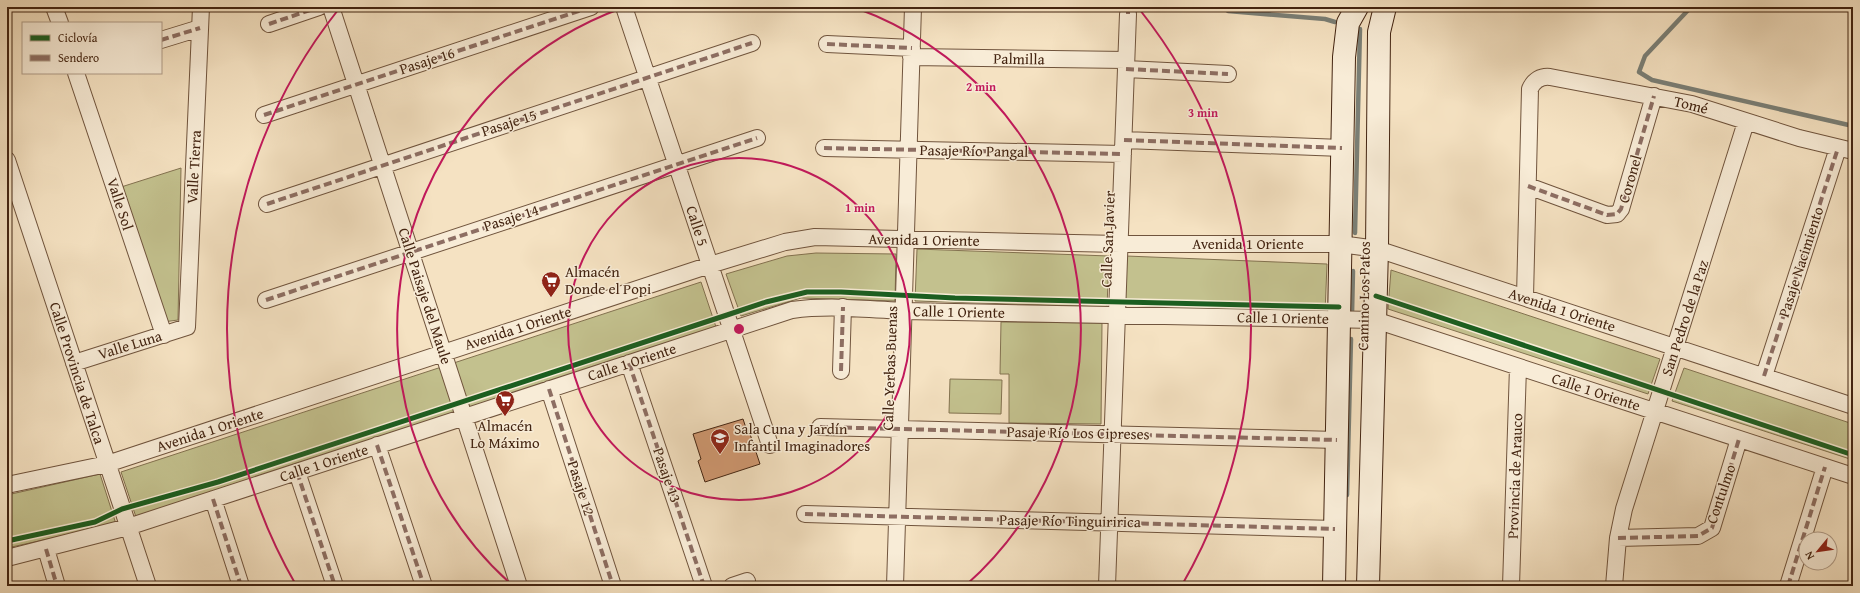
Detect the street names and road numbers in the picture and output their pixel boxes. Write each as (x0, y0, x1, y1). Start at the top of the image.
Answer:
street label: Pasaje 16 (396, 42, 457, 79)
street label: Palmilla (993, 48, 1045, 69)
street label: Tomé (1672, 90, 1711, 119)
street label: Pasaje 15 (478, 104, 539, 141)
street label: Valle Tierra (181, 130, 206, 204)
street label: Pasaje Río Pangal (919, 139, 1029, 162)
street label: Coronel (1613, 152, 1646, 205)
street label: Valle Sol (102, 175, 139, 233)
street label: Calle San Javier (1095, 190, 1120, 288)
street label: Pasaje 14 (480, 199, 541, 236)
street label: Calle 5 (681, 203, 714, 249)
street label: Pasaje Nacimiento (1773, 203, 1828, 320)
street label: Calle Paisaje del Maule (394, 225, 457, 367)
street label: Avenida 1 Oriente (868, 228, 980, 251)
street label: Avenida 1 Oriente (1192, 233, 1304, 254)
street label: Camino Los Patos (1352, 241, 1375, 351)
street label: San Pedro de la Paz (1656, 257, 1713, 379)
street label: Avenida 1 Oriente (1506, 282, 1618, 337)
street label: Calle Provincia de Talca (45, 299, 110, 446)
street label: Avenida 1 Oriente (462, 300, 574, 355)
street label: Calle 1 Oriente (913, 300, 1005, 323)
street label: Calle Yerbas Buenas (877, 305, 902, 431)
street label: Calle 1 Oriente (1237, 306, 1329, 329)
street label: Valle Luna (95, 325, 164, 364)
street label: Calle 1 Oriente (585, 337, 679, 386)
street label: Calle 1 Oriente (1549, 367, 1643, 416)
street label: Avenida 1 Oriente (154, 402, 266, 457)
street label: Provincia de Arauco (1502, 412, 1527, 539)
street label: Pasaje Río Los Cipreses (1006, 421, 1150, 444)
street label: Calle 1 Oriente (277, 438, 371, 487)
street label: Pasaje 13 (648, 444, 687, 505)
street label: Pasaje 12 (563, 457, 600, 518)
street label: Contulmo (1701, 461, 1741, 526)
street label: Pasaje Río Tinguiririca (999, 509, 1141, 532)

